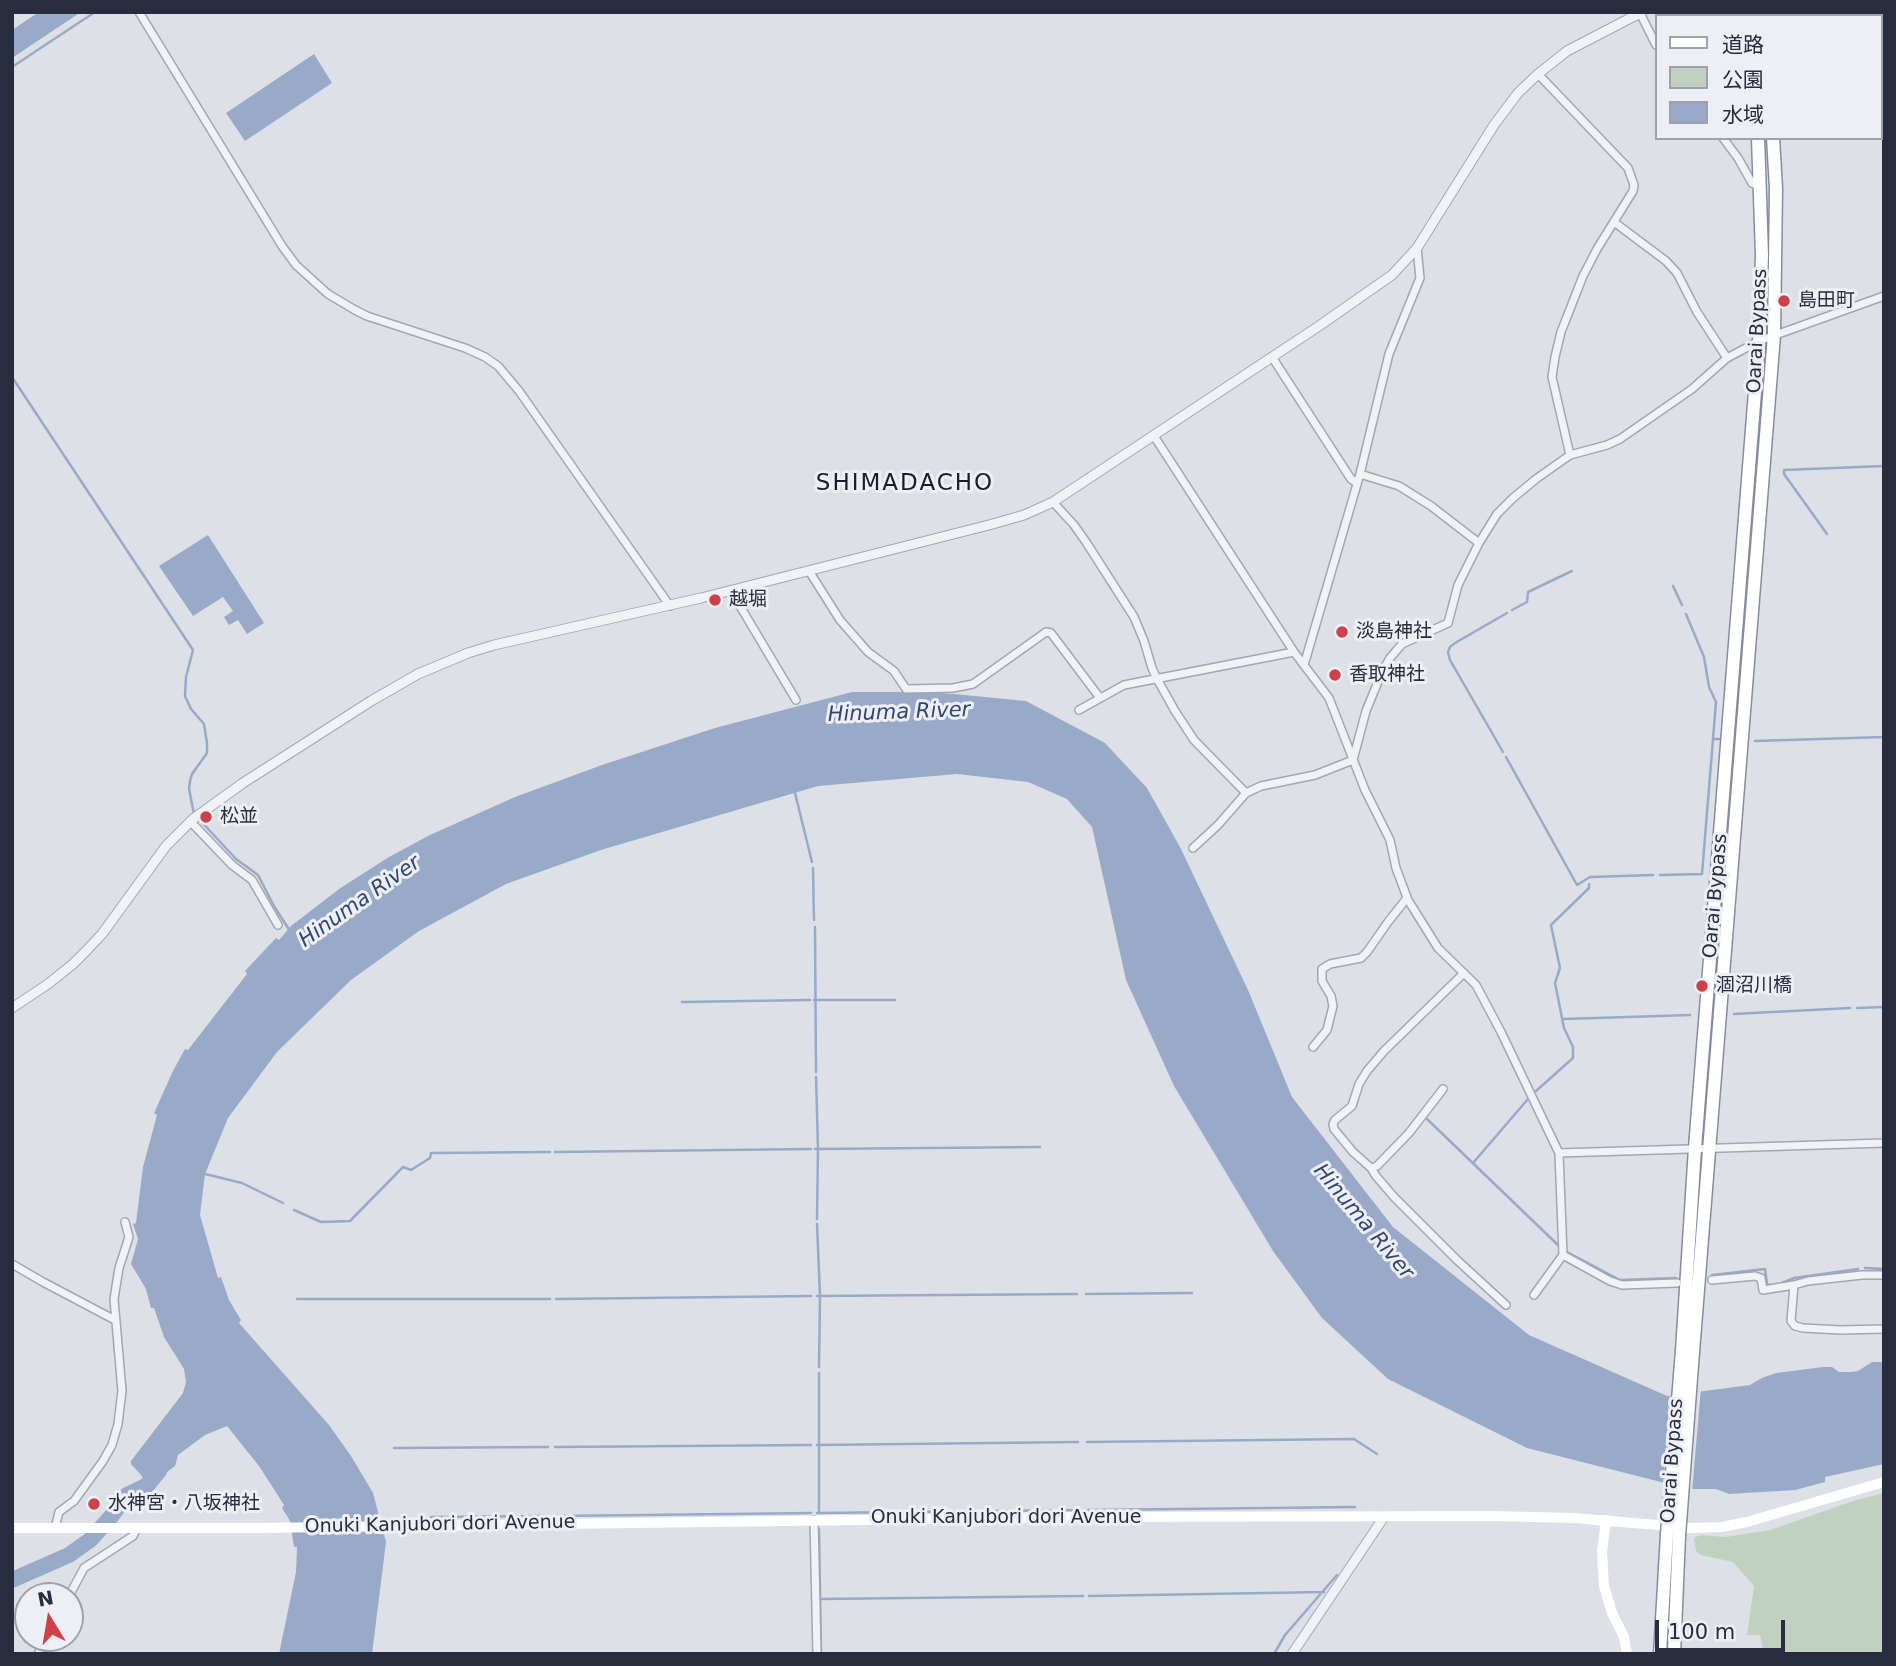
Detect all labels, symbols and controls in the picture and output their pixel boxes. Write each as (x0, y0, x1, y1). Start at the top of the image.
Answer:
legend (1654, 14, 1882, 140)
text: 道路 (1722, 33, 1764, 57)
text: 公園 (1722, 68, 1764, 92)
text: 水域 (1722, 103, 1764, 127)
street label: Oarai Bypass (1743, 268, 1773, 394)
place label: 島田町 (1798, 290, 1855, 312)
marker: 島田町 (1776, 293, 1792, 309)
district label: SHIMADACHO (817, 470, 993, 498)
place label: 越堀 (729, 589, 767, 611)
marker: 越堀 (707, 592, 723, 608)
place label: 淡島神社 (1356, 621, 1432, 643)
marker: 淡島神社 (1334, 624, 1350, 640)
place label: 香取神社 (1349, 664, 1425, 686)
marker: 香取神社 (1327, 667, 1343, 683)
water label: Hinuma River (827, 698, 971, 728)
place label: 松並 (220, 806, 258, 828)
marker: 松並 (198, 809, 214, 825)
street label: Oarai Bypass (1699, 833, 1733, 959)
water label: Hinuma River (294, 851, 426, 953)
place label: 涸沼川橋 (1716, 975, 1792, 997)
marker: 涸沼川橋 (1694, 978, 1710, 994)
water label: Hinuma River (1308, 1159, 1418, 1285)
street label: Oarai Bypass (1657, 1398, 1689, 1524)
place label: 水神宮・八坂神社 (108, 1493, 260, 1515)
marker: 水神宮・八坂神社 (86, 1496, 102, 1512)
street label: Onuki Kanjubori dori Avenue (871, 1507, 1141, 1529)
street label: Onuki Kanjubori dori Avenue (304, 1511, 576, 1539)
north arrow (14, 1582, 84, 1652)
text: N (35, 1586, 55, 1611)
scale bar (1658, 1606, 1787, 1650)
text: 100 m (1668, 1620, 1735, 1644)

